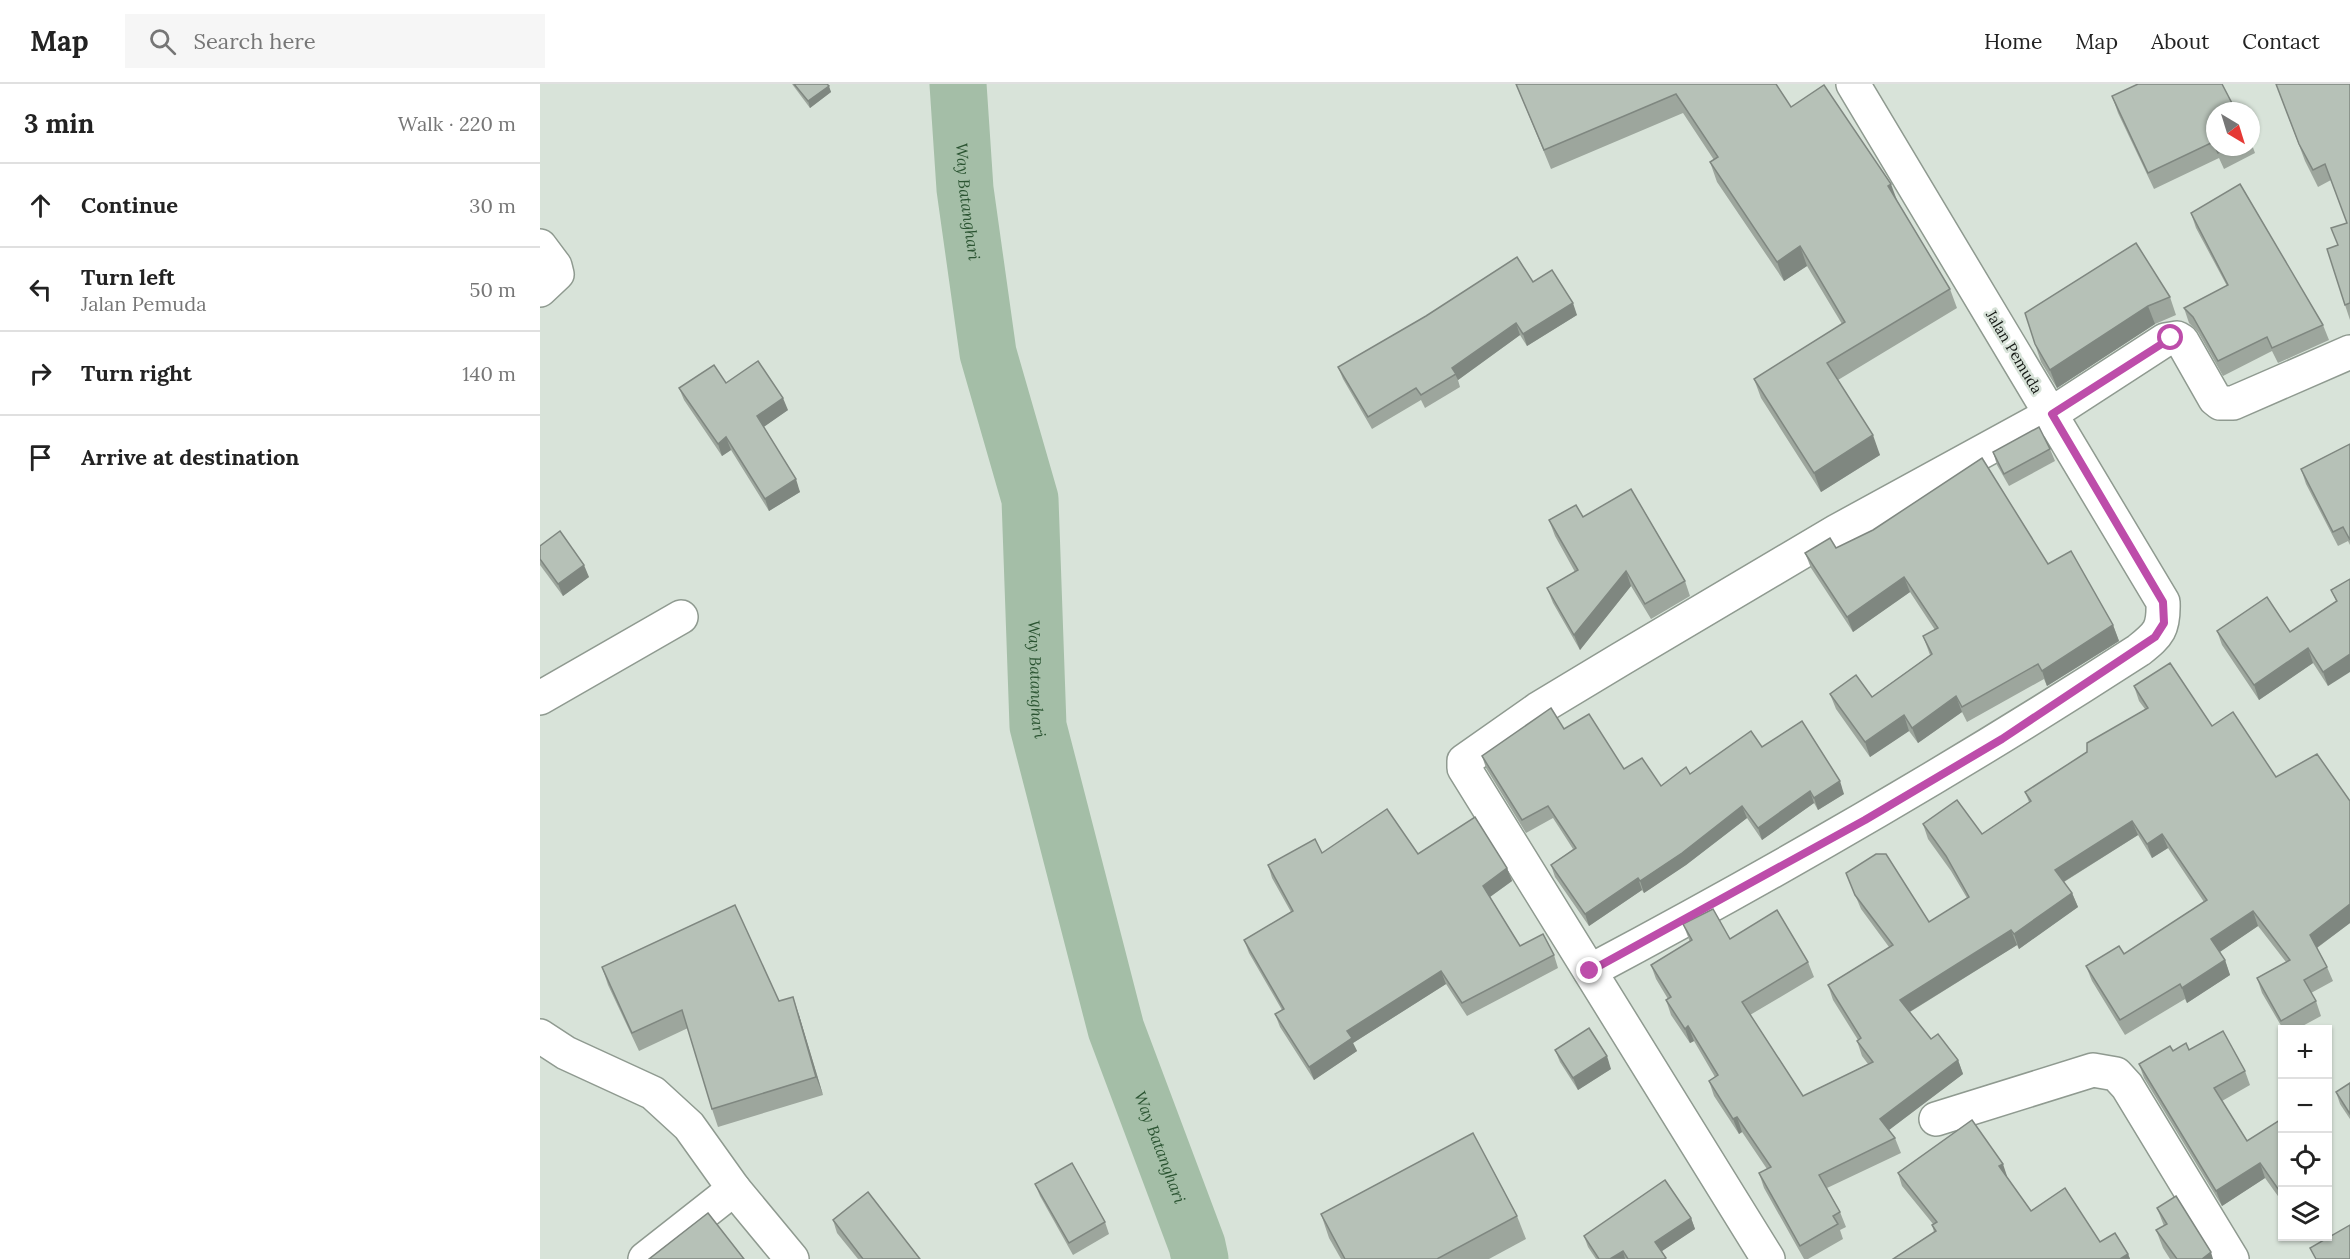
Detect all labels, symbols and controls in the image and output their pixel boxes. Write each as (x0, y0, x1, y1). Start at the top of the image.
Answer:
search box (125, 14, 545, 68)
text: Map (30, 23, 89, 59)
icon: search (146, 25, 179, 58)
text: Search here (194, 27, 316, 55)
text: Home (1984, 28, 2042, 55)
text: Map (2075, 28, 2118, 55)
text: About (2151, 28, 2209, 55)
text: Contact (2242, 28, 2320, 55)
north arrow (2206, 102, 2260, 156)
text: 3 min (24, 107, 94, 140)
text: Walk · 220 m (398, 111, 516, 136)
water label: Way Batanghari (952, 142, 985, 261)
icon: ahead (24, 189, 57, 222)
text: Continue (81, 191, 178, 219)
text: 30 m (469, 193, 516, 218)
text: Turn left (81, 263, 175, 291)
icon: left (24, 273, 57, 306)
text: 50 m (470, 277, 516, 302)
text: Jalan Pemuda (81, 291, 207, 316)
street label: Jalan Pemuda (1982, 306, 2047, 397)
route start (2157, 324, 2183, 350)
icon: right (24, 357, 57, 390)
text: Turn right (81, 359, 192, 387)
text: 140 m (462, 361, 516, 386)
icon: arrive (24, 441, 57, 474)
text: Arrive at destination (81, 443, 299, 471)
water label: Way Batanghari (1024, 620, 1051, 740)
route end (1576, 957, 1602, 983)
map controls (2278, 1025, 2332, 1241)
button: + (2278, 1025, 2332, 1079)
button: − (2278, 1079, 2332, 1133)
water label: Way Batanghari (1130, 1088, 1190, 1206)
button: locate (2278, 1133, 2332, 1187)
button: layers (2278, 1187, 2332, 1241)

